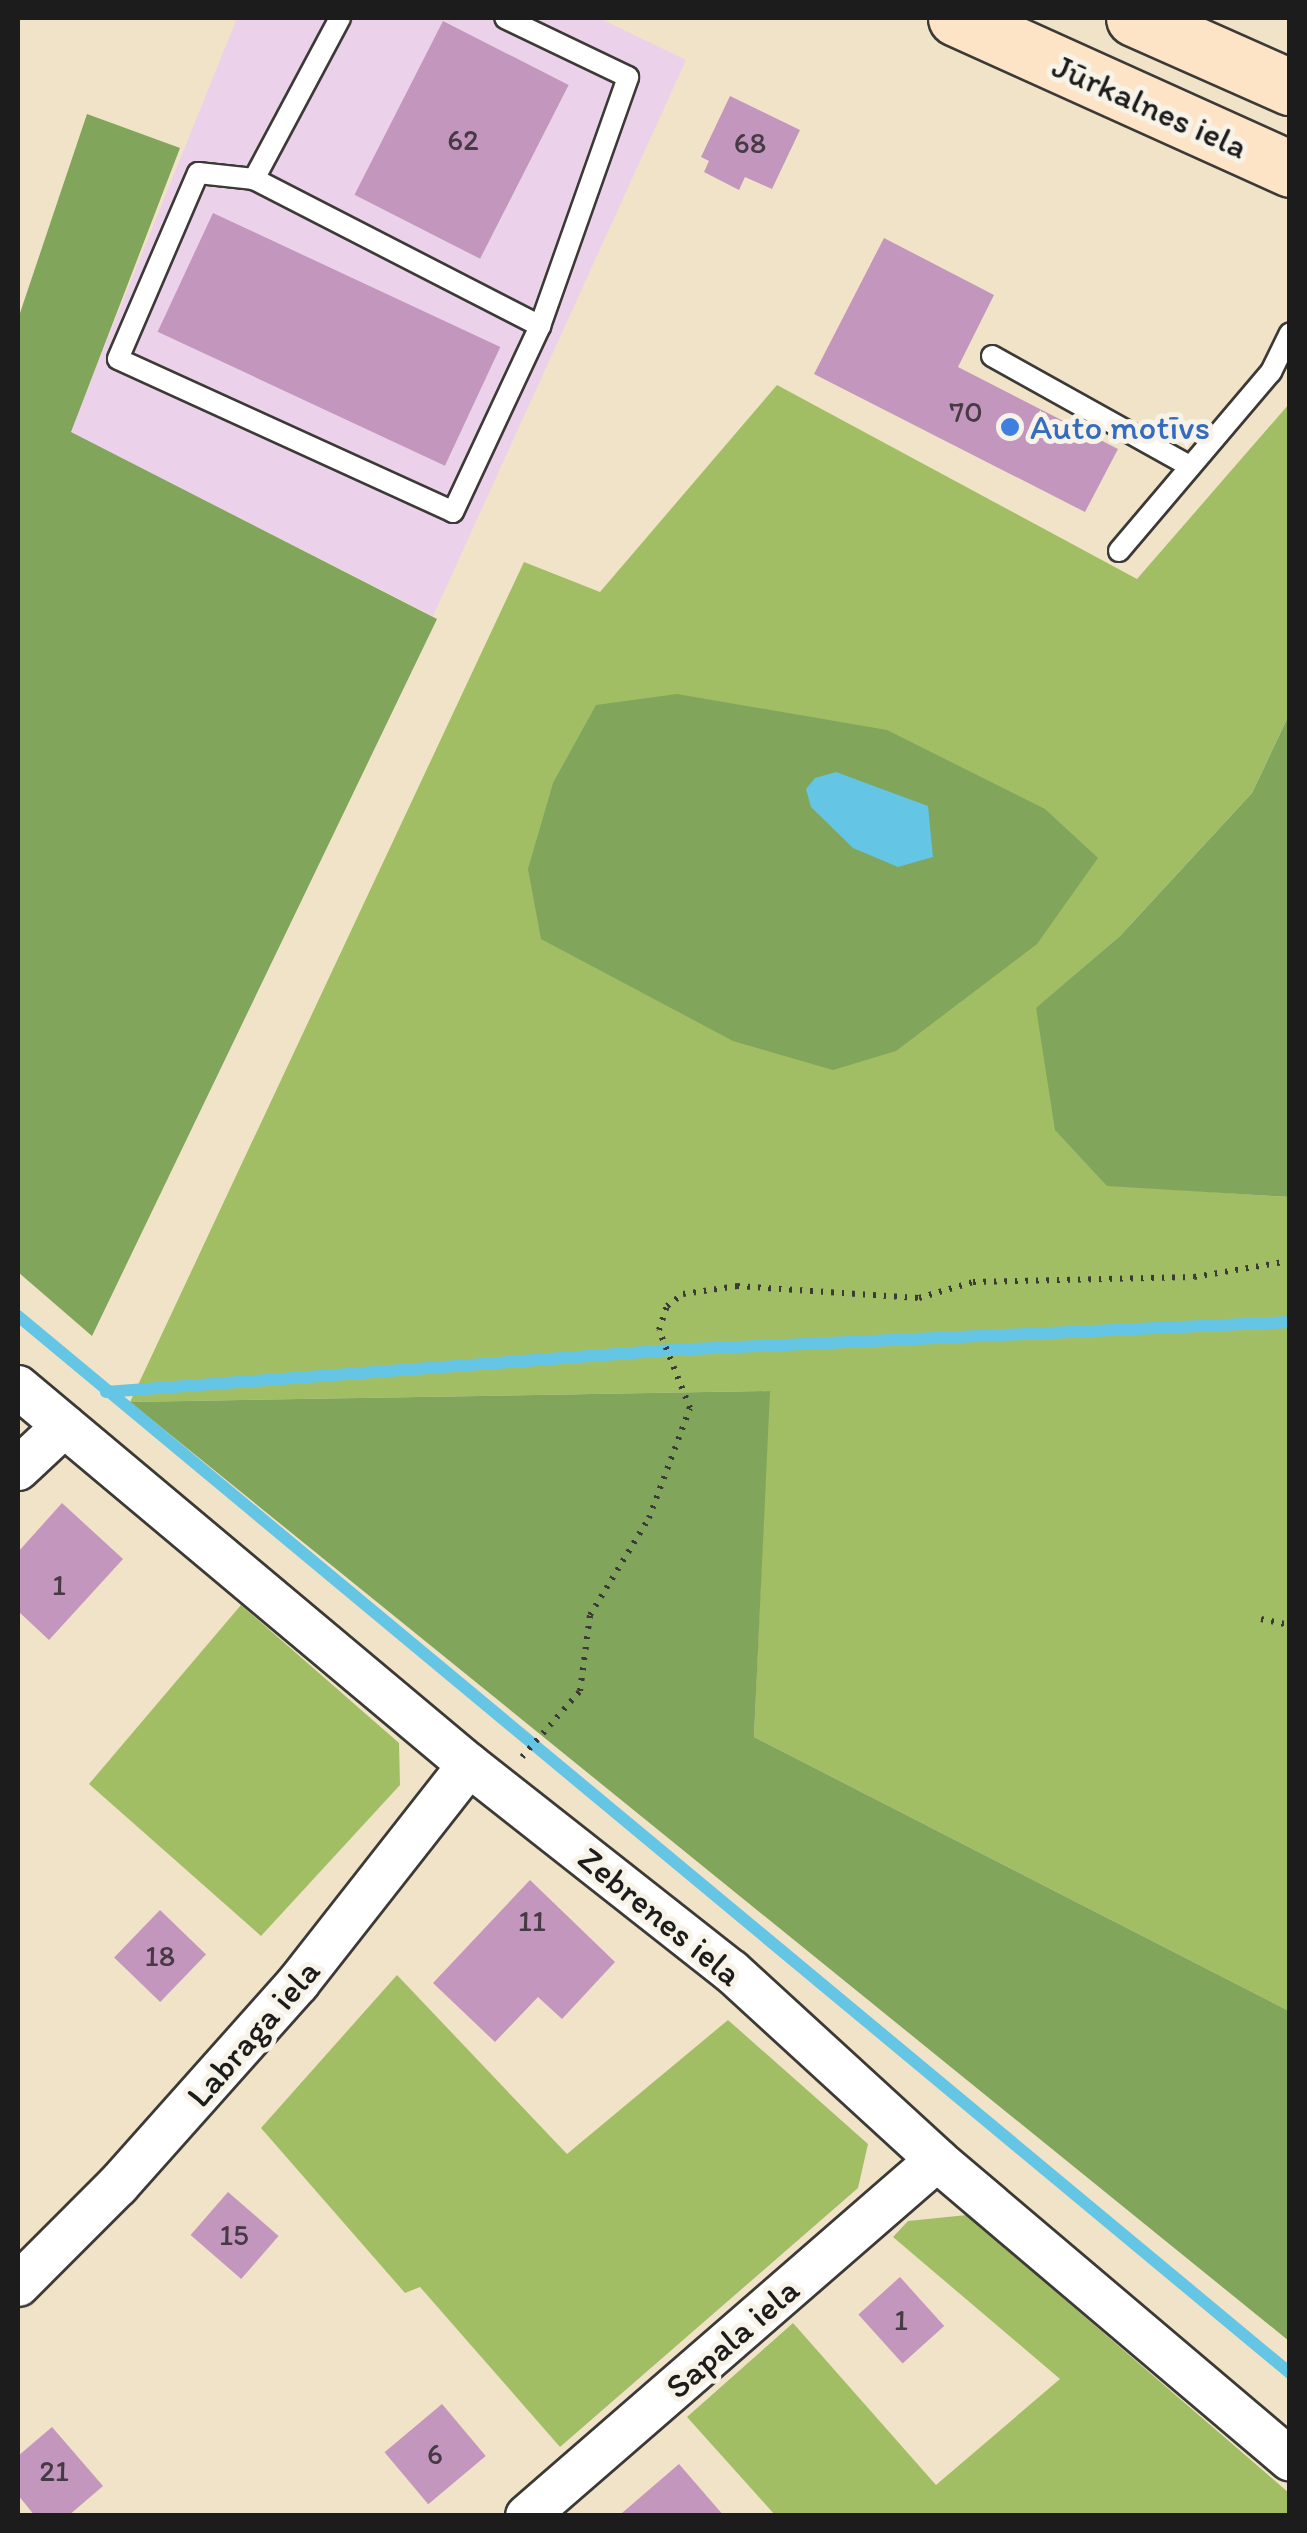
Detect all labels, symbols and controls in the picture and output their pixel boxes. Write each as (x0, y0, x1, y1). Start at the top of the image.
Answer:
street label: Jūrkalnes iela (1046, 44, 1254, 168)
house number: 62 (447, 122, 479, 158)
house number: 68 (734, 125, 766, 161)
house number: 70 (949, 394, 983, 430)
place label: Auto motīvs (1030, 406, 1211, 448)
marker: Auto motīvs (999, 416, 1021, 438)
house number: 1 (52, 1567, 66, 1603)
street label: Zebrenes iela (570, 1837, 750, 1995)
house number: 11 (518, 1903, 546, 1939)
house number: 18 (145, 1938, 175, 1974)
street label: Labraga iela (177, 1950, 329, 2116)
house number: 15 (219, 2217, 249, 2253)
street label: Sapala iela (657, 2269, 807, 2407)
house number: 1 (894, 2302, 908, 2338)
house number: 6 (427, 2436, 443, 2472)
house number: 21 (39, 2453, 69, 2489)

